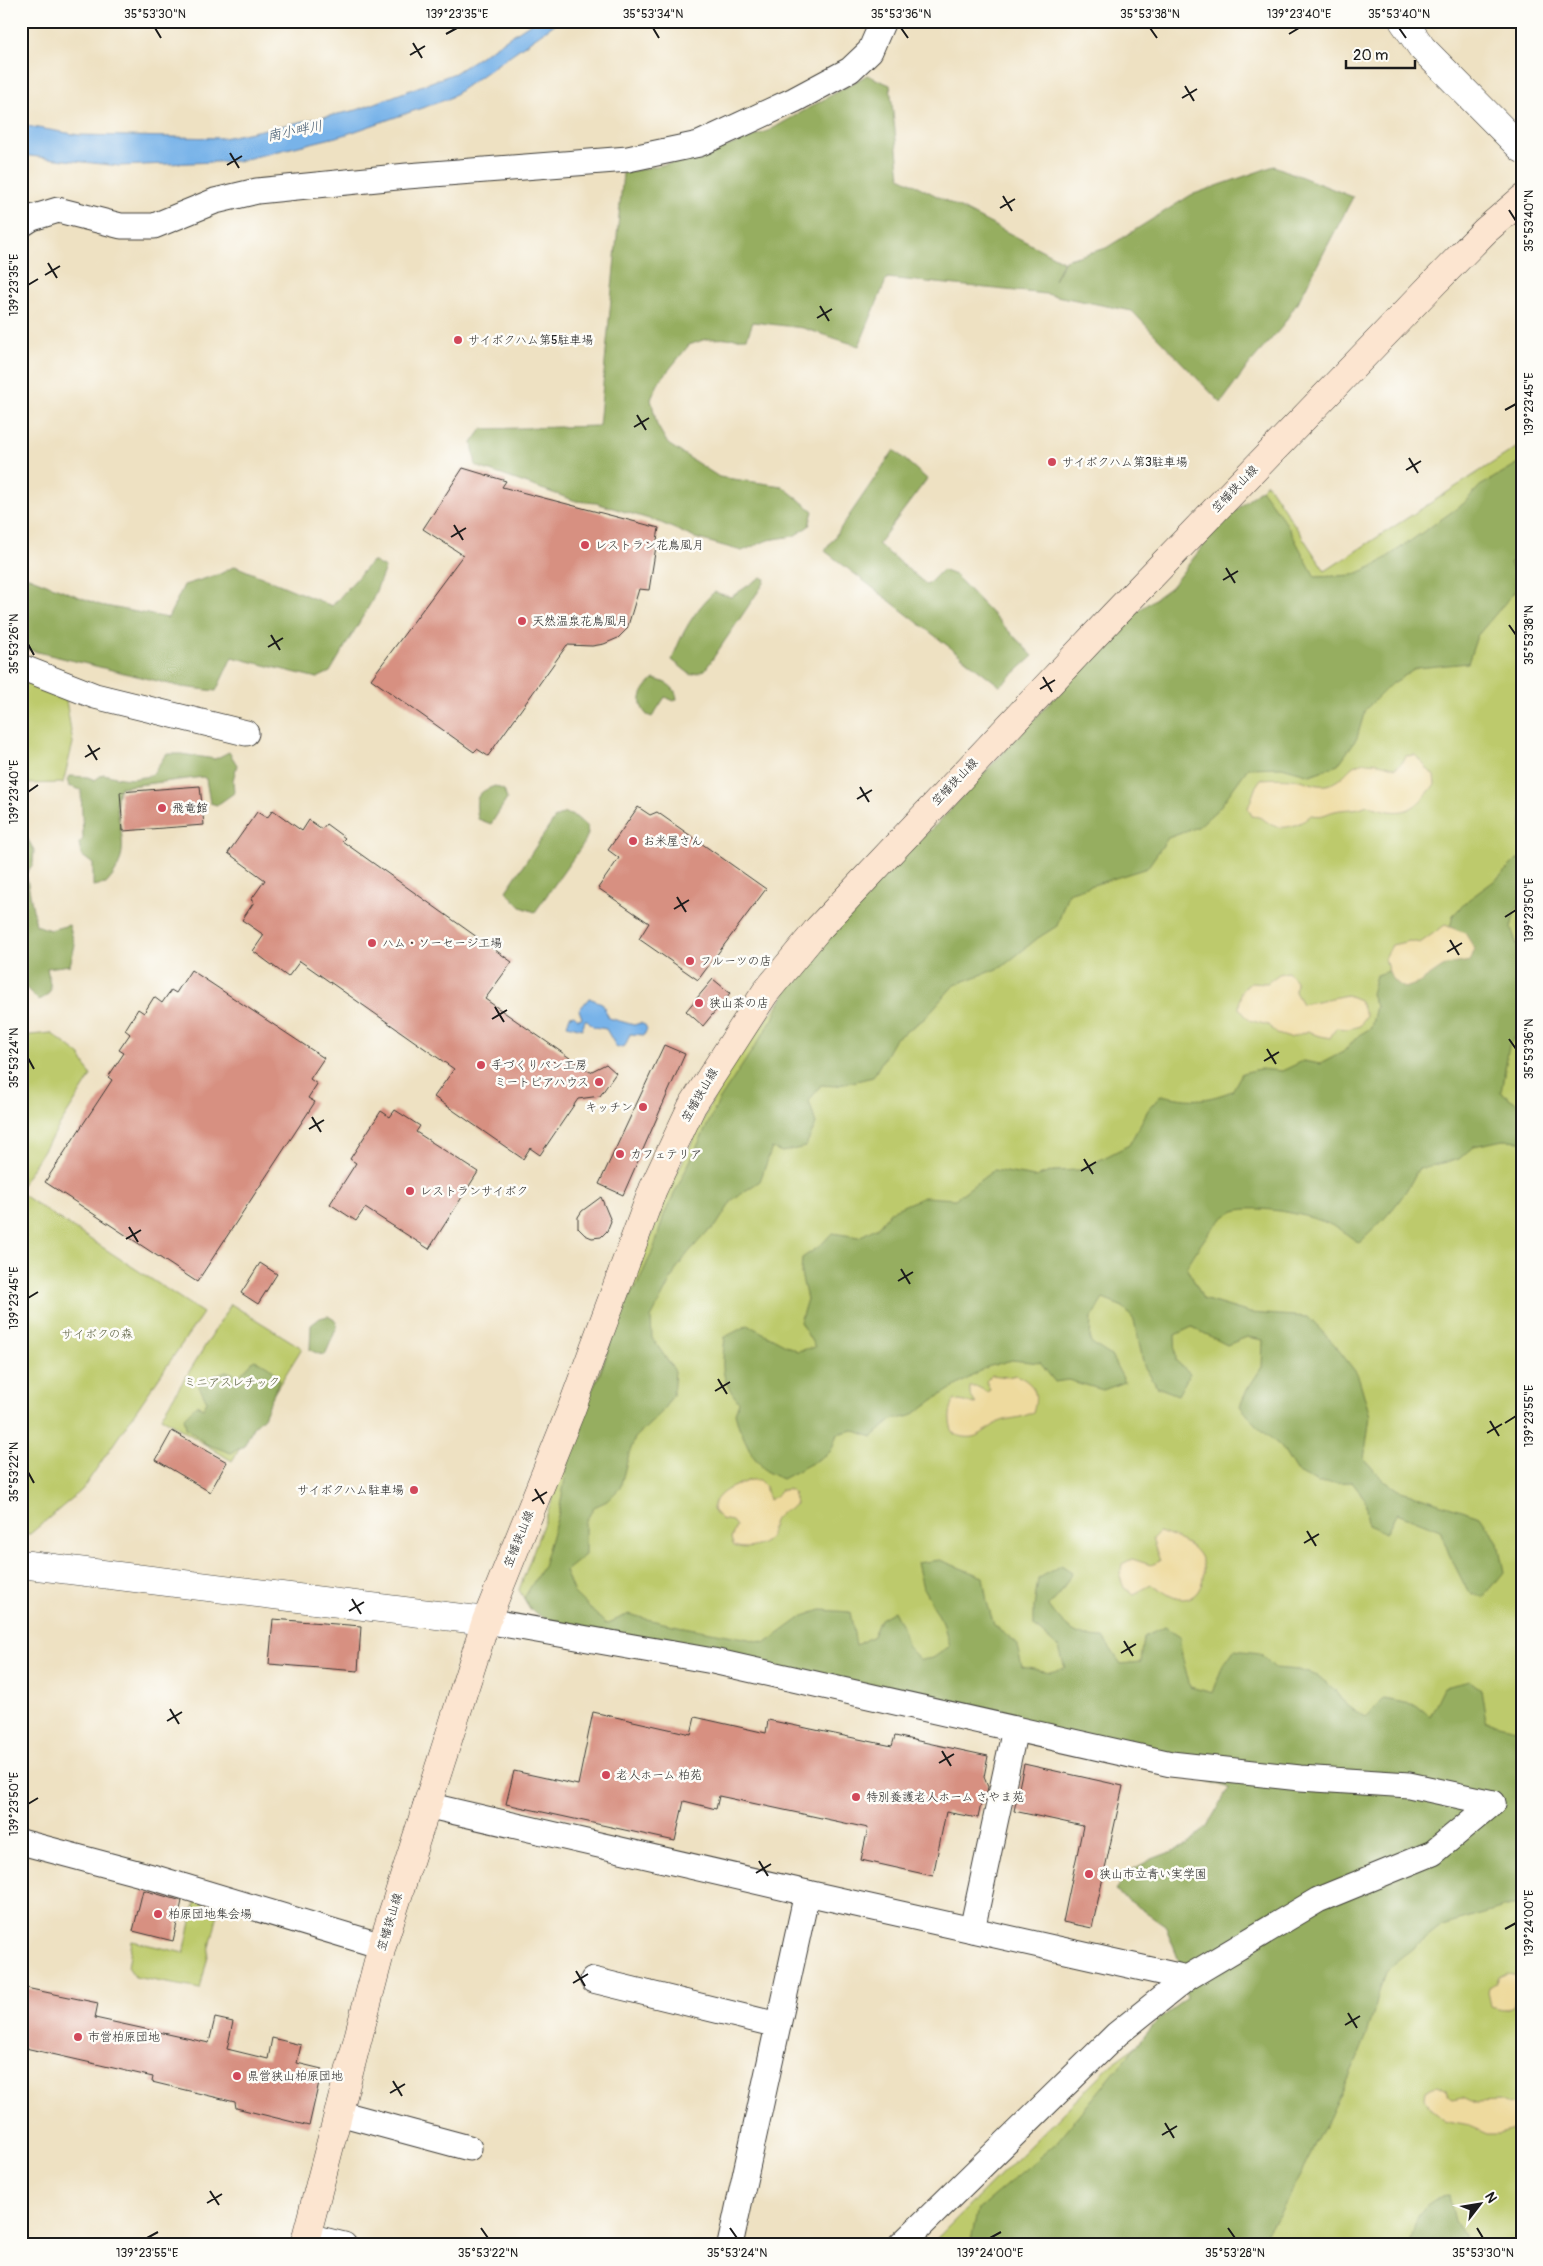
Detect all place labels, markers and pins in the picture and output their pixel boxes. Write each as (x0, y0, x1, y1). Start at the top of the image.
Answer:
place label: サイボクハム第5駐車場 (468, 333, 594, 348)
marker: サイボクハム第5駐車場 (452, 334, 464, 346)
place label: サイボクハム第3駐車場 (1062, 455, 1188, 470)
marker: サイボクハム第3駐車場 (1046, 456, 1058, 468)
place label: レストラン花鳥風月 (595, 538, 704, 553)
marker: レストラン花鳥風月 (579, 539, 591, 551)
place label: 天然温泉花鳥風月 (532, 614, 628, 629)
marker: 天然温泉花鳥風月 (516, 615, 528, 627)
place label: 飛竜館 (172, 801, 208, 816)
marker: 飛竜館 (156, 802, 168, 814)
place label: お米屋さん (643, 834, 703, 849)
marker: お米屋さん (627, 835, 639, 847)
place label: ハム・ソーセージ工場 (382, 936, 502, 951)
marker: ハム・ソーセージ工場 (366, 937, 378, 949)
place label: フルーツの店 (700, 954, 772, 969)
marker: フルーツの店 (684, 955, 696, 967)
place label: 狭山茶の店 (709, 996, 769, 1011)
marker: 狭山茶の店 (693, 997, 705, 1009)
place label: 手づくりパン工房 (491, 1058, 587, 1073)
marker: 手づくりパン工房 (475, 1059, 487, 1071)
place label: ミートピアハウス (494, 1075, 589, 1090)
marker: ミートピアハウス (593, 1076, 605, 1088)
place label: キッチン (585, 1100, 633, 1115)
marker: キッチン (637, 1101, 649, 1113)
place label: カフェテリア (630, 1147, 702, 1162)
marker: カフェテリア (614, 1148, 626, 1160)
place label: レストランサイボク (420, 1184, 528, 1199)
marker: レストランサイボク (404, 1185, 416, 1197)
place label: サイボクハム駐車場 (297, 1483, 404, 1498)
marker: サイボクハム駐車場 (408, 1484, 420, 1496)
place label: 老人ホーム 柏苑 (616, 1768, 702, 1783)
marker: 老人ホーム 柏苑 (600, 1769, 612, 1781)
place label: 特別養護老人ホーム さやま苑 (866, 1790, 1024, 1805)
marker: 特別養護老人ホーム さやま苑 (850, 1791, 862, 1803)
place label: 狭山市立青い実学園 (1099, 1867, 1207, 1882)
marker: 狭山市立青い実学園 (1083, 1868, 1095, 1880)
place label: 柏原団地集会場 (168, 1907, 252, 1922)
marker: 柏原団地集会場 (152, 1908, 164, 1920)
place label: 市営柏原団地 (88, 2030, 160, 2045)
marker: 市営柏原団地 (72, 2031, 84, 2043)
place label: 県営狭山柏原団地 (247, 2069, 343, 2084)
marker: 県営狭山柏原団地 (231, 2070, 243, 2082)

